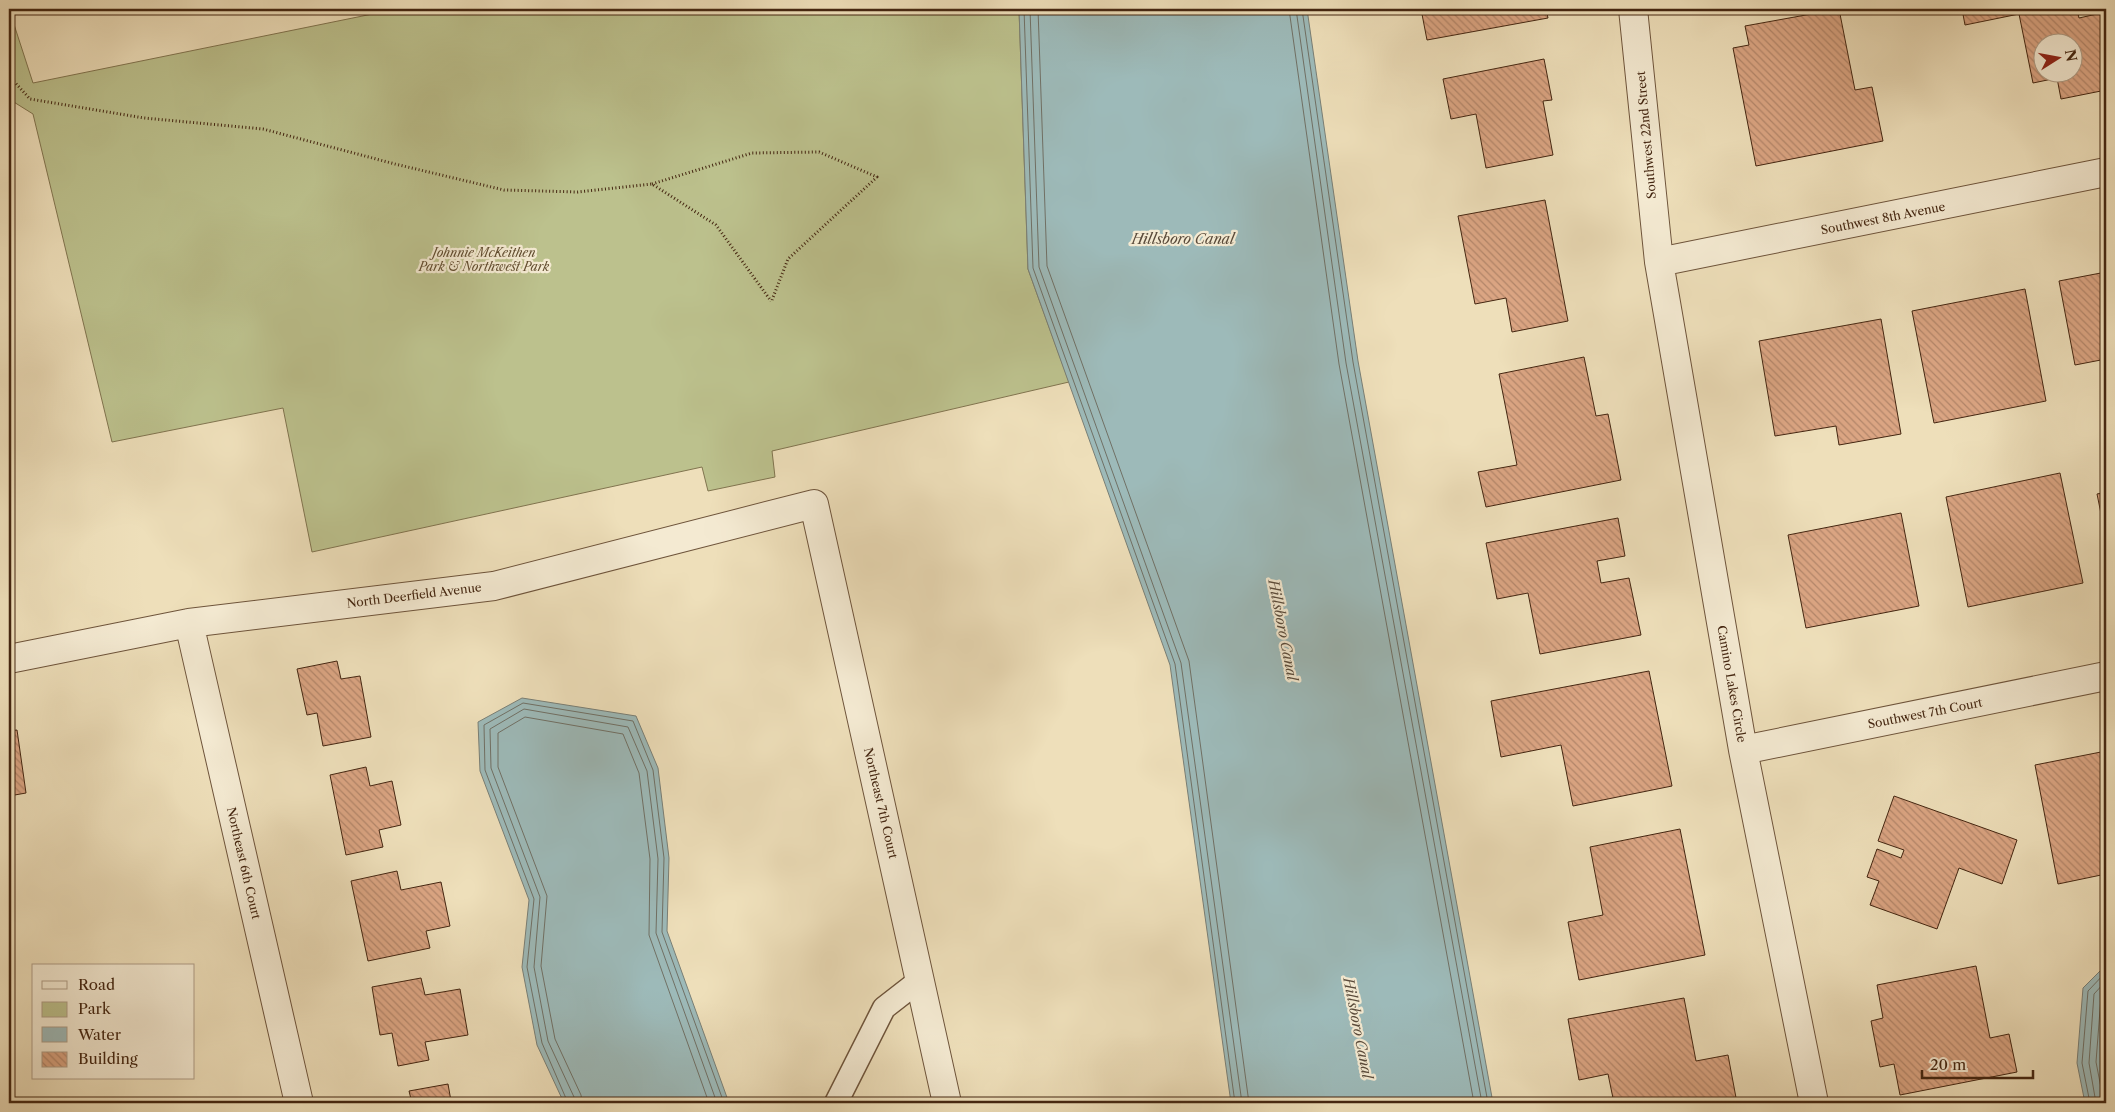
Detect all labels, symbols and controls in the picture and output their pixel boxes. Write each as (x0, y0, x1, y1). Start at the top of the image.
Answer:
north arrow (2032, 32, 2082, 82)
text: N (2061, 48, 2081, 63)
street label: Southwest 22nd Street (1633, 70, 1659, 199)
street label: Southwest 8th Avenue (1819, 199, 1947, 237)
water label: Hillsboro Canal (1131, 230, 1236, 248)
park label: Johnnie McKeithen Park & Northwest Park (418, 245, 550, 274)
water label: Hillsboro Canal (1264, 577, 1302, 684)
street label: North Deerfield Avenue (346, 579, 483, 611)
street label: Camino Lakes Circle (1714, 624, 1750, 744)
street label: Southwest 7th Court (1866, 694, 1984, 731)
street label: Northeast 7th Court (861, 746, 901, 861)
street label: Northeast 6th Court (224, 805, 264, 921)
legend (32, 964, 195, 1080)
text: Road (78, 975, 115, 994)
water label: Hillsboro Canal (1339, 975, 1377, 1082)
text: Park (78, 999, 112, 1018)
text: Water (77, 1025, 122, 1044)
scale bar (1922, 1047, 2034, 1079)
text: Building (78, 1049, 138, 1068)
text: 20 m (1930, 1055, 1966, 1074)

